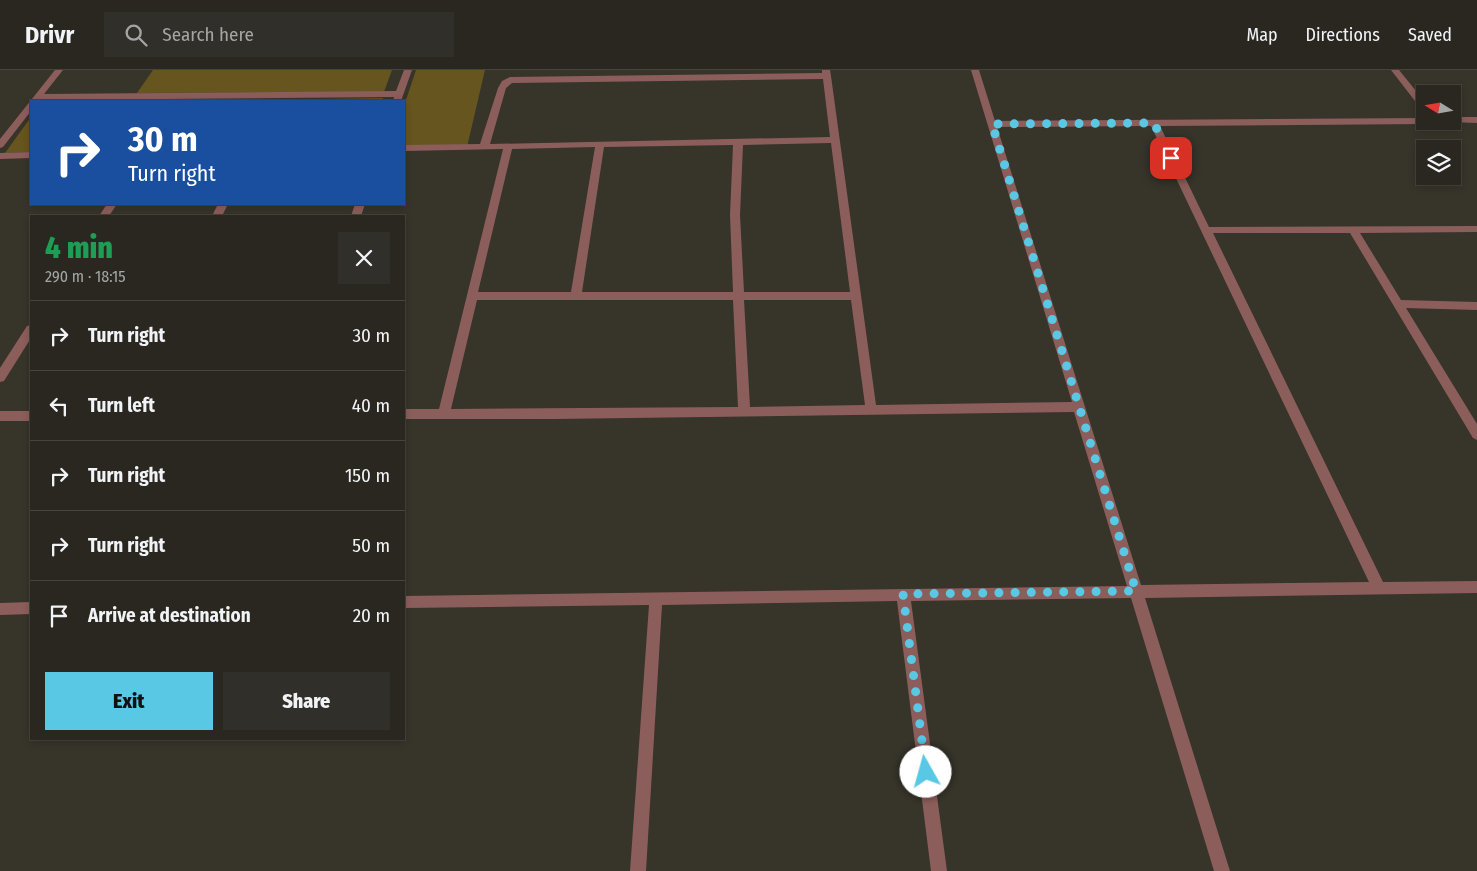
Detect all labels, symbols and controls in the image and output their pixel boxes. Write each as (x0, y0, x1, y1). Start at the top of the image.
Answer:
search box (104, 12, 454, 57)
text: Drivr (25, 21, 74, 49)
icon: search (122, 21, 150, 49)
text: Search here (162, 23, 254, 46)
text: Map (1246, 24, 1278, 46)
text: Directions (1306, 24, 1380, 46)
text: Saved (1408, 24, 1452, 46)
north arrow (1416, 85, 1461, 130)
map controls (1416, 85, 1461, 185)
text: 30 m (128, 118, 198, 160)
icon: right (45, 120, 110, 185)
pin (1150, 137, 1192, 179)
button: layers (1416, 140, 1461, 185)
icon: arrive (1157, 144, 1185, 172)
text: Turn right (128, 160, 216, 187)
text: 4 min (45, 230, 113, 266)
button: close (338, 232, 390, 284)
text: 290 m · 18:15 (45, 267, 126, 286)
icon: right (45, 322, 73, 350)
text: Turn right (88, 324, 165, 347)
text: 30 m (352, 324, 390, 347)
icon: left (45, 392, 73, 420)
text: Turn left (88, 394, 155, 417)
text: 40 m (352, 394, 390, 417)
icon: right (45, 462, 73, 490)
text: Turn right (88, 464, 165, 487)
text: 150 m (345, 464, 390, 487)
icon: right (45, 532, 73, 560)
text: Turn right (88, 534, 165, 557)
text: 50 m (352, 534, 390, 557)
icon: arrive (45, 602, 73, 630)
text: Arrive at destination (88, 604, 251, 627)
text: 20 m (353, 604, 390, 627)
button: Exit (45, 672, 213, 730)
button: Share (223, 672, 390, 730)
position arrow (899, 745, 951, 797)

